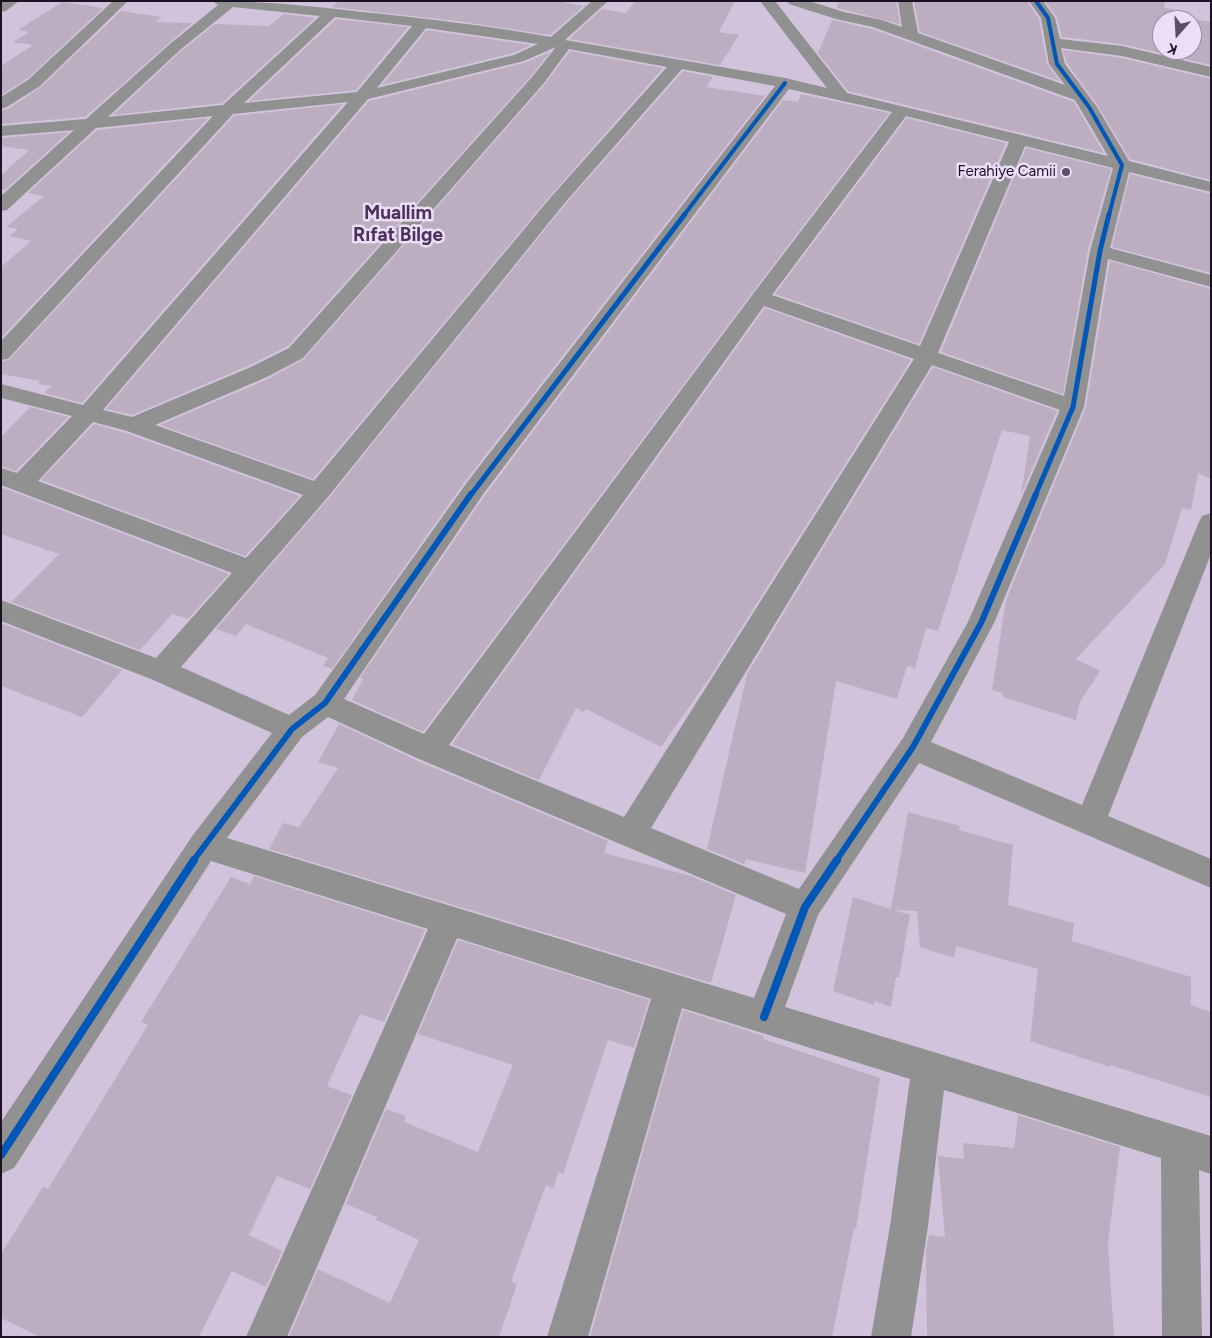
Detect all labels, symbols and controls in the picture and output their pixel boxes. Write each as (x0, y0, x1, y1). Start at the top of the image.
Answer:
north arrow (1152, 10, 1202, 60)
text: K (1165, 39, 1179, 58)
place label: Ferahiye Camii (957, 163, 1056, 181)
marker: Ferahiye Camii (1060, 166, 1072, 178)
district label: Muallim Rıfat Bilge (353, 202, 443, 246)

